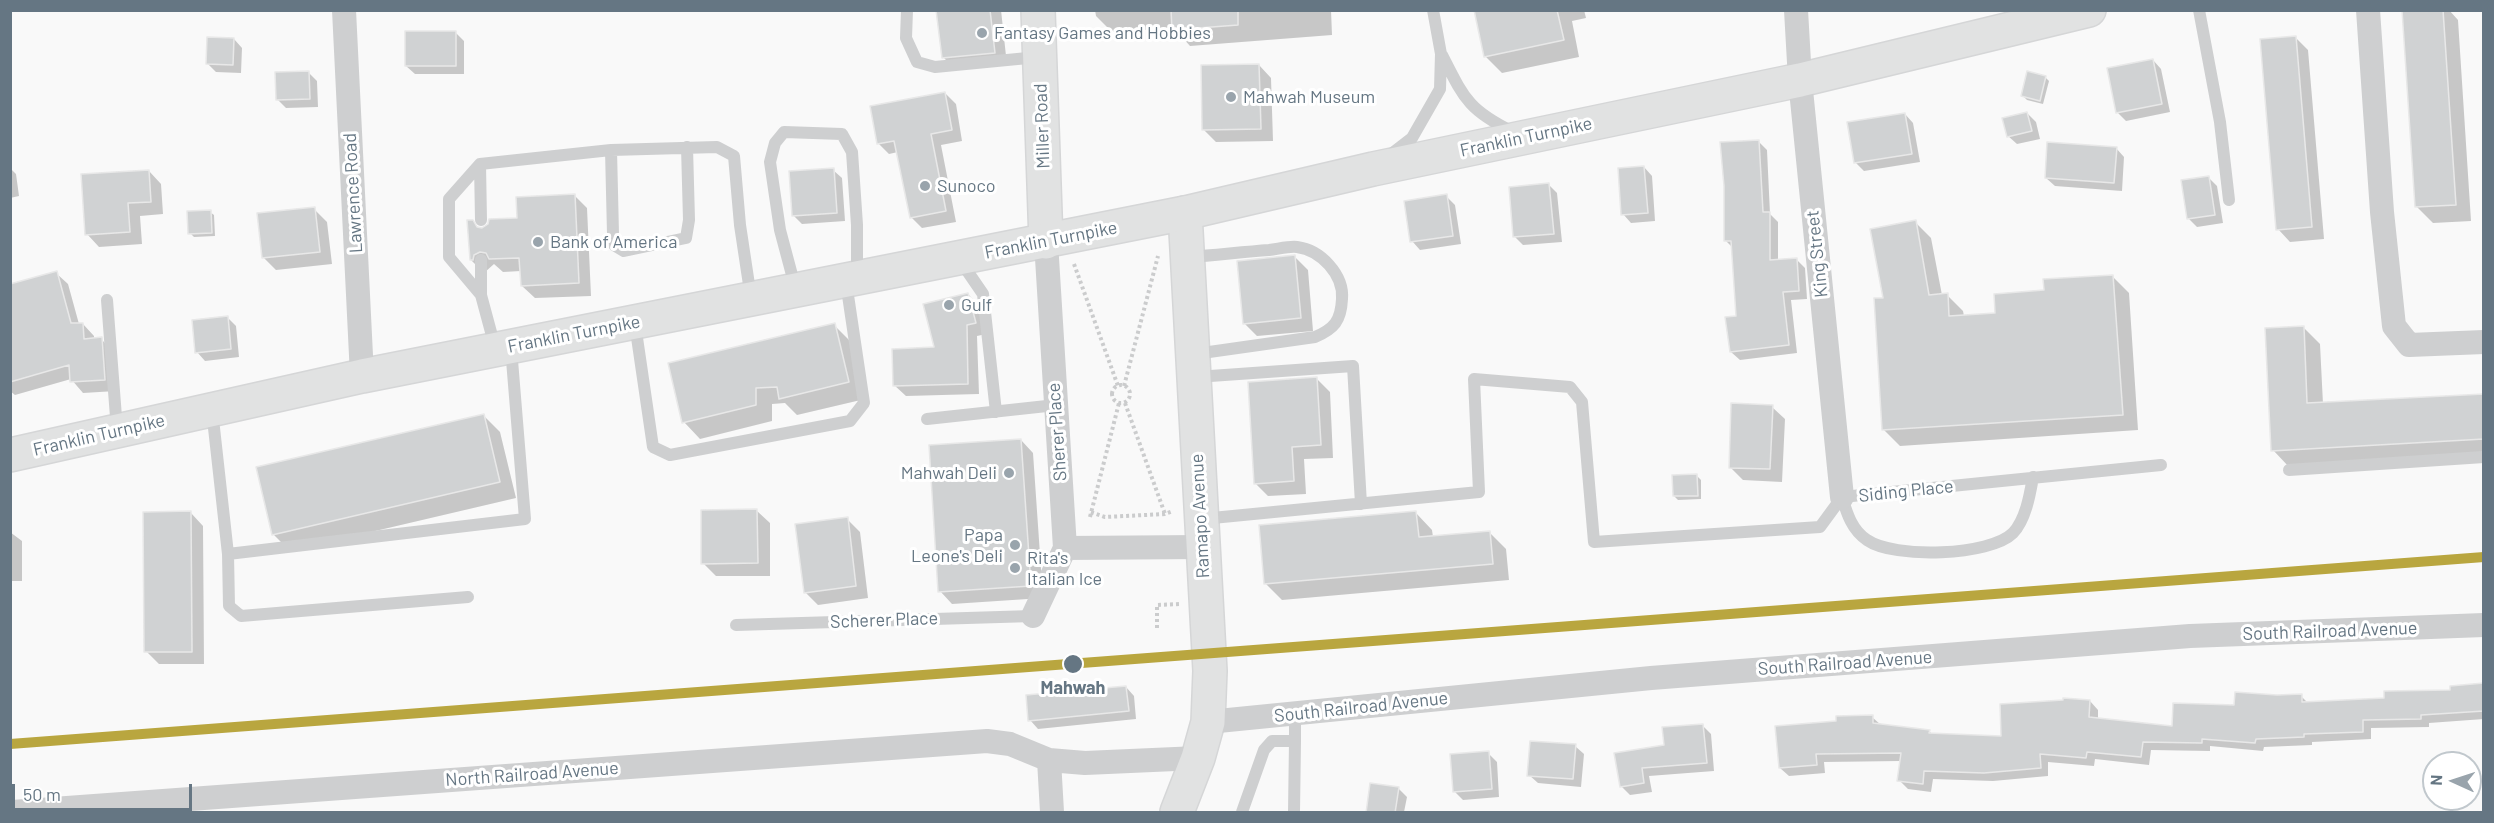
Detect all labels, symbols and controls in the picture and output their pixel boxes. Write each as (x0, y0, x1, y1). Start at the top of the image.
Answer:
place label: Fantasy Games and Hobbies (994, 22, 1211, 44)
marker: Fantasy Games and Hobbies (975, 26, 989, 40)
street label: Miller Road (1030, 83, 1054, 169)
place label: Mahwah Museum (1243, 86, 1375, 108)
marker: Mahwah Museum (1224, 90, 1238, 104)
street label: Franklin Turnpike (1458, 112, 1594, 162)
street label: Lawrence Road (339, 132, 367, 254)
place label: Sunoco (937, 175, 996, 197)
marker: Sunoco (918, 179, 932, 193)
street label: King Street (1802, 209, 1832, 299)
street label: Franklin Turnpike (983, 217, 1119, 263)
place label: Bank of America (550, 231, 677, 253)
marker: Bank of America (531, 235, 545, 249)
place label: Gulf (961, 294, 992, 316)
marker: Gulf (942, 298, 956, 312)
street label: Franklin Turnpike (506, 311, 642, 357)
street label: Sherer Place (1043, 382, 1071, 482)
street label: Franklin Turnpike (31, 409, 167, 461)
street label: Ramapo Avenue (1186, 453, 1214, 579)
place label: Mahwah Deli (901, 462, 997, 484)
marker: Mahwah Deli (1002, 466, 1016, 480)
street label: Siding Place (1857, 475, 1955, 507)
place label: Papa Leone's Deli (911, 524, 1003, 566)
marker: Papa Leone's Deli (1008, 538, 1022, 552)
place label: Rita's Italian Ice (1027, 547, 1102, 590)
marker: Rita's Italian Ice (1008, 561, 1022, 575)
street label: Scherer Place (830, 607, 938, 633)
street label: South Railroad Avenue (2242, 617, 2418, 645)
street label: South Railroad Avenue (1757, 646, 1933, 680)
marker: Mahwah (1062, 653, 1084, 675)
place label: Mahwah (1041, 677, 1105, 699)
street label: South Railroad Avenue (1273, 687, 1449, 727)
north arrow (2422, 751, 2482, 811)
street label: North Railroad Avenue (445, 757, 619, 791)
scale bar (15, 772, 195, 810)
text: N (2426, 774, 2445, 786)
text: 50 m (23, 783, 61, 805)

